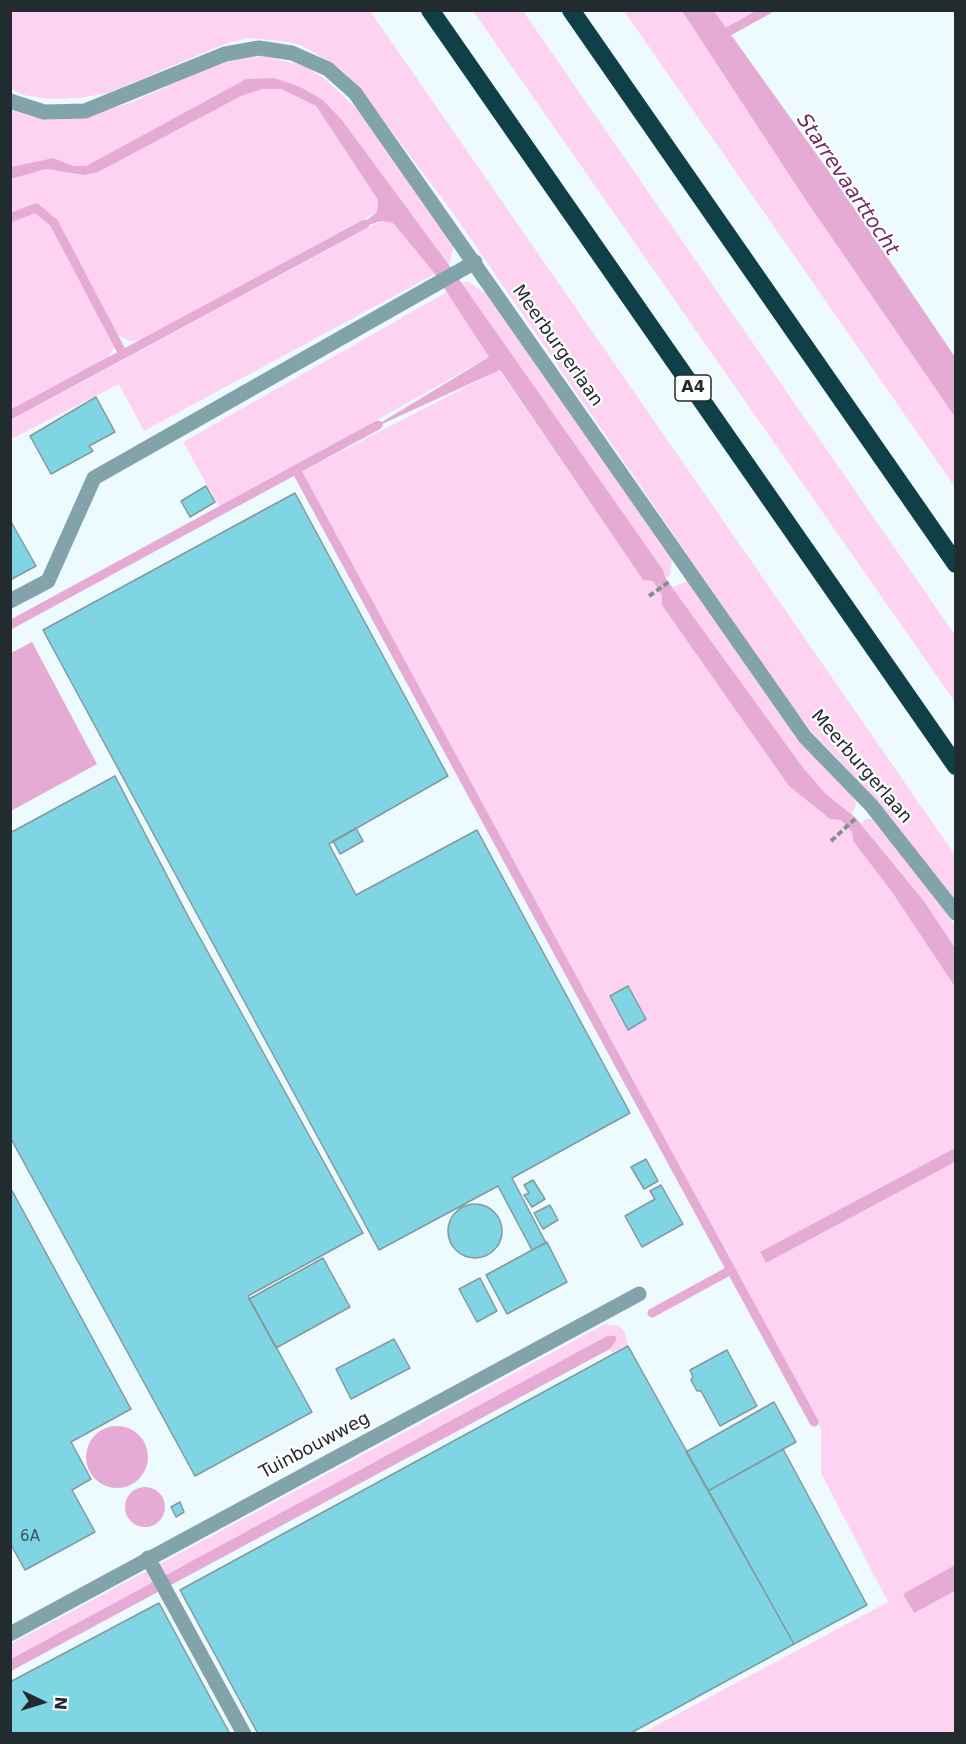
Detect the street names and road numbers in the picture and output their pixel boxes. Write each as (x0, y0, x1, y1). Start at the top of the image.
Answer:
street label: Meerburgerlaan (507, 281, 607, 411)
road number: A4 (675, 375, 711, 401)
street label: Meerburgerlaan (806, 706, 916, 828)
street label: Tuinbouwweg (256, 1408, 374, 1484)

